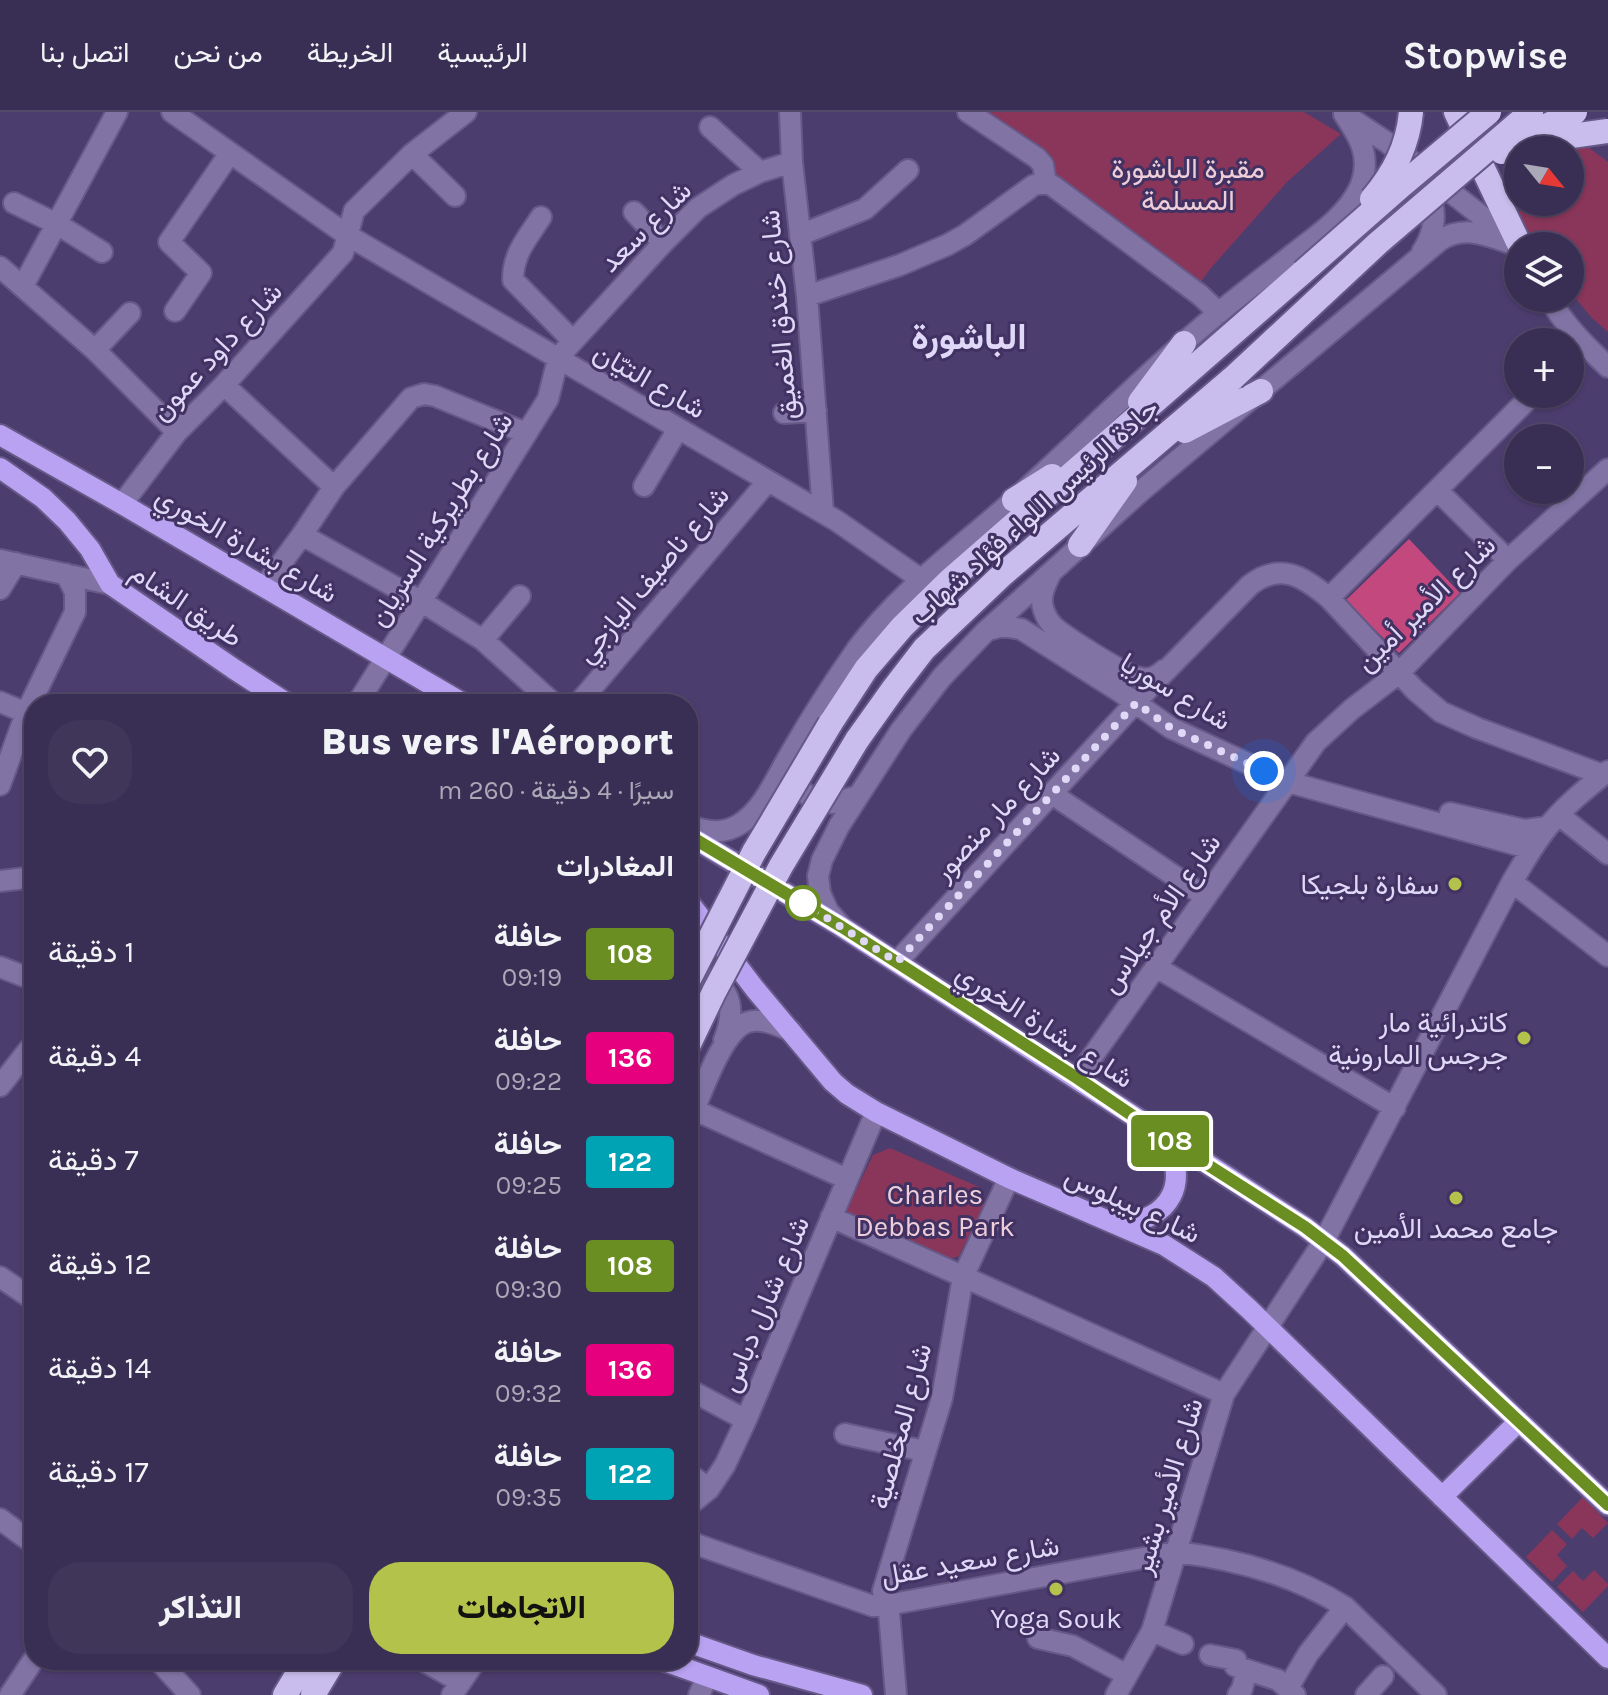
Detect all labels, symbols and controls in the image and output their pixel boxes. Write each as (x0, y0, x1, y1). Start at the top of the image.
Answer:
text: Stopwise (1403, 33, 1568, 78)
text: اتصل بنا (40, 36, 130, 69)
text: من نحن (174, 36, 263, 69)
text: الخريطة (307, 36, 393, 69)
text: الرئيسية (437, 36, 528, 69)
north arrow (1504, 136, 1584, 216)
map controls (1504, 136, 1584, 504)
park label: مقبرة الباشورة المسلمة (1111, 152, 1265, 217)
street label: شارع سعد (593, 174, 699, 280)
street label: شارع خندق الغميق (753, 209, 806, 421)
button: layers (1504, 232, 1584, 312)
street label: شارع داود عمون (144, 275, 290, 429)
district label: الباشورة (911, 316, 1027, 359)
button: + (1504, 328, 1584, 408)
street label: شارع التيّان (587, 335, 712, 427)
street label: جادة الرئيس اللواء فؤاد شهاب (903, 391, 1166, 632)
street label: شارع بطريركية السريان (361, 406, 521, 634)
button: − (1504, 424, 1584, 504)
street label: شارع بشارة الخوري (147, 479, 344, 615)
street label: شارع ناصيف اليازجي (569, 479, 741, 673)
street label: شارع الأمير أمين (1349, 528, 1504, 680)
street label: طريق الشام (123, 555, 249, 656)
street label: شارع سوريا (1113, 646, 1237, 739)
text: Bus vers l'Aéroport (321, 719, 674, 764)
button: heart (48, 720, 132, 804)
street label: شارع مار منصور (925, 739, 1069, 890)
your location (1244, 751, 1284, 791)
text: سيرًا · 4 دقيقة · 260 m (438, 775, 674, 806)
street label: شارع الأم جيلاس (1093, 827, 1229, 1001)
text: المغادرات (556, 848, 674, 884)
place label: سفارة بلجيكا (1301, 868, 1439, 902)
marker: سفارة بلجيكا (1446, 875, 1464, 893)
unlabelled marker (786, 886, 820, 920)
text: حافلة (494, 918, 562, 954)
text: 1 دقيقة (48, 934, 134, 970)
text: 108 (607, 937, 653, 970)
street label: شارع بشارة الخوري (947, 956, 1140, 1100)
text: 09:19 (502, 962, 562, 993)
place label: كاتدرائية مار جرجس المارونية (1328, 1006, 1508, 1072)
text: حافلة (494, 1022, 562, 1058)
marker: كاتدرائية مار جرجس المارونية (1515, 1029, 1533, 1047)
text: 4 دقيقة (48, 1038, 141, 1074)
text: 136 (608, 1041, 652, 1074)
text: 09:22 (495, 1066, 562, 1097)
line badge: 108 (1124, 1115, 1216, 1167)
text: 108 (1147, 1124, 1193, 1157)
text: حافلة (494, 1126, 562, 1162)
text: 7 دقيقة (48, 1142, 139, 1178)
text: 122 (608, 1145, 652, 1178)
street label: شارع بيبلوس (1059, 1159, 1206, 1252)
text: 09:25 (496, 1170, 562, 1201)
park label: Charles Debbas Park (855, 1178, 1015, 1243)
marker: جامع محمد الأمين (1447, 1189, 1465, 1207)
street label: شارع شارل دباس (713, 1211, 818, 1398)
place label: جامع محمد الأمين (1354, 1212, 1558, 1248)
text: حافلة (494, 1230, 562, 1266)
text: 12 دقيقة (48, 1246, 152, 1282)
text: 108 (607, 1249, 653, 1282)
text: 09:30 (495, 1274, 562, 1305)
text: حافلة (494, 1334, 562, 1370)
street label: شارع المخلصية (863, 1340, 940, 1513)
text: 14 دقيقة (48, 1350, 151, 1386)
text: 136 (608, 1353, 652, 1386)
text: 09:32 (495, 1378, 562, 1409)
street label: شارع الأمير بشير (1125, 1394, 1212, 1580)
text: حافلة (494, 1438, 562, 1474)
text: 17 دقيقة (48, 1454, 149, 1490)
text: 122 (608, 1457, 652, 1490)
text: 09:35 (495, 1482, 562, 1513)
street label: شارع سعيد عقل (879, 1529, 1062, 1594)
button: التذاكر (48, 1562, 353, 1654)
button: الاتجاهات (369, 1562, 674, 1654)
marker: Yoga Souk (1047, 1580, 1065, 1598)
place label: Yoga Souk (990, 1602, 1122, 1635)

